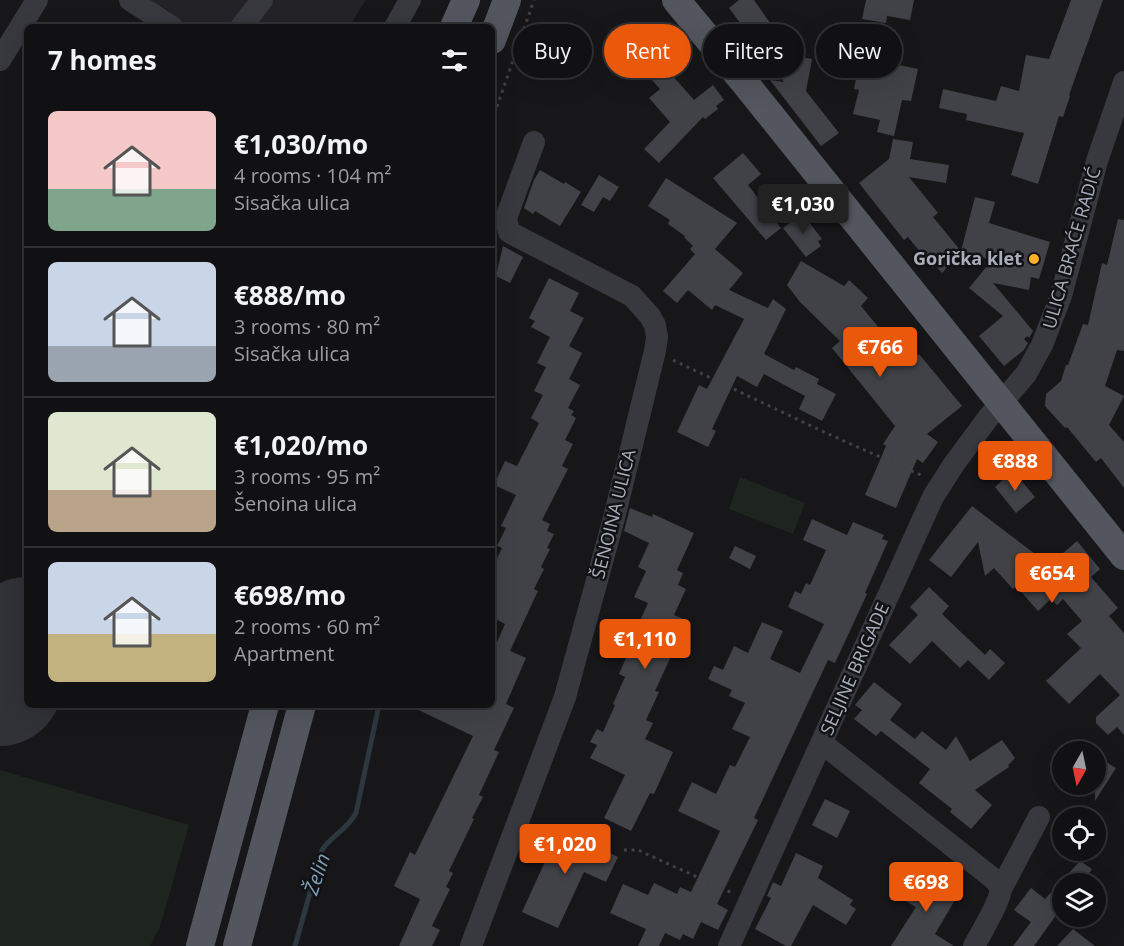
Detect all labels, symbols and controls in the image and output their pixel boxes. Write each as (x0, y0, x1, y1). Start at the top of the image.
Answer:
chip: Buy (513, 24, 592, 78)
chip: Rent (604, 24, 691, 78)
chip: Filters (703, 24, 804, 78)
chip: New (816, 24, 902, 78)
text: 7 homes (48, 42, 157, 78)
icon: filters (438, 44, 471, 77)
text: €1,030/mo (234, 126, 368, 162)
icon: home (96, 135, 168, 207)
text: 4 rooms · 104 m² (234, 162, 392, 189)
street label: ULICA BRAĆE RADIĆ (1036, 164, 1106, 331)
pin: €1,030 (754, 184, 852, 235)
text: Sisačka ulica (234, 189, 350, 216)
text: €1,030 (772, 190, 834, 217)
place label: Gorička klet (913, 246, 1022, 270)
marker: Gorička klet (1027, 252, 1041, 266)
text: €888/mo (234, 277, 346, 313)
icon: home (96, 286, 168, 358)
text: 3 rooms · 80 m² (234, 313, 380, 340)
pin: €766 (844, 327, 916, 378)
text: €766 (857, 333, 903, 360)
text: Sisačka ulica (234, 340, 350, 367)
text: €1,020/mo (234, 427, 368, 463)
icon: home (96, 436, 168, 508)
pin: €888 (979, 441, 1051, 492)
street label: ŠENOINA ULICA (585, 446, 641, 581)
text: €888 (992, 447, 1038, 474)
text: 3 rooms · 95 m² (234, 463, 380, 490)
text: Šenoina ulica (234, 490, 357, 517)
pin: €654 (1016, 553, 1088, 604)
text: €654 (1029, 559, 1075, 586)
text: €698/mo (234, 577, 346, 613)
icon: home (96, 586, 168, 658)
street label: SELJINE BRIGADE (814, 599, 894, 739)
text: 2 rooms · 60 m² (234, 613, 380, 640)
pin: €1,110 (596, 619, 694, 670)
text: €1,110 (614, 625, 676, 652)
text: Apartment (234, 640, 334, 667)
north arrow (1052, 741, 1106, 795)
map controls (1052, 741, 1106, 927)
button: locate (1052, 807, 1106, 861)
pin: €1,020 (516, 824, 614, 875)
text: €1,020 (534, 830, 596, 857)
water label: Želin (297, 849, 336, 899)
pin: €698 (890, 862, 962, 913)
text: €698 (903, 868, 949, 895)
button: layers (1052, 873, 1106, 927)

